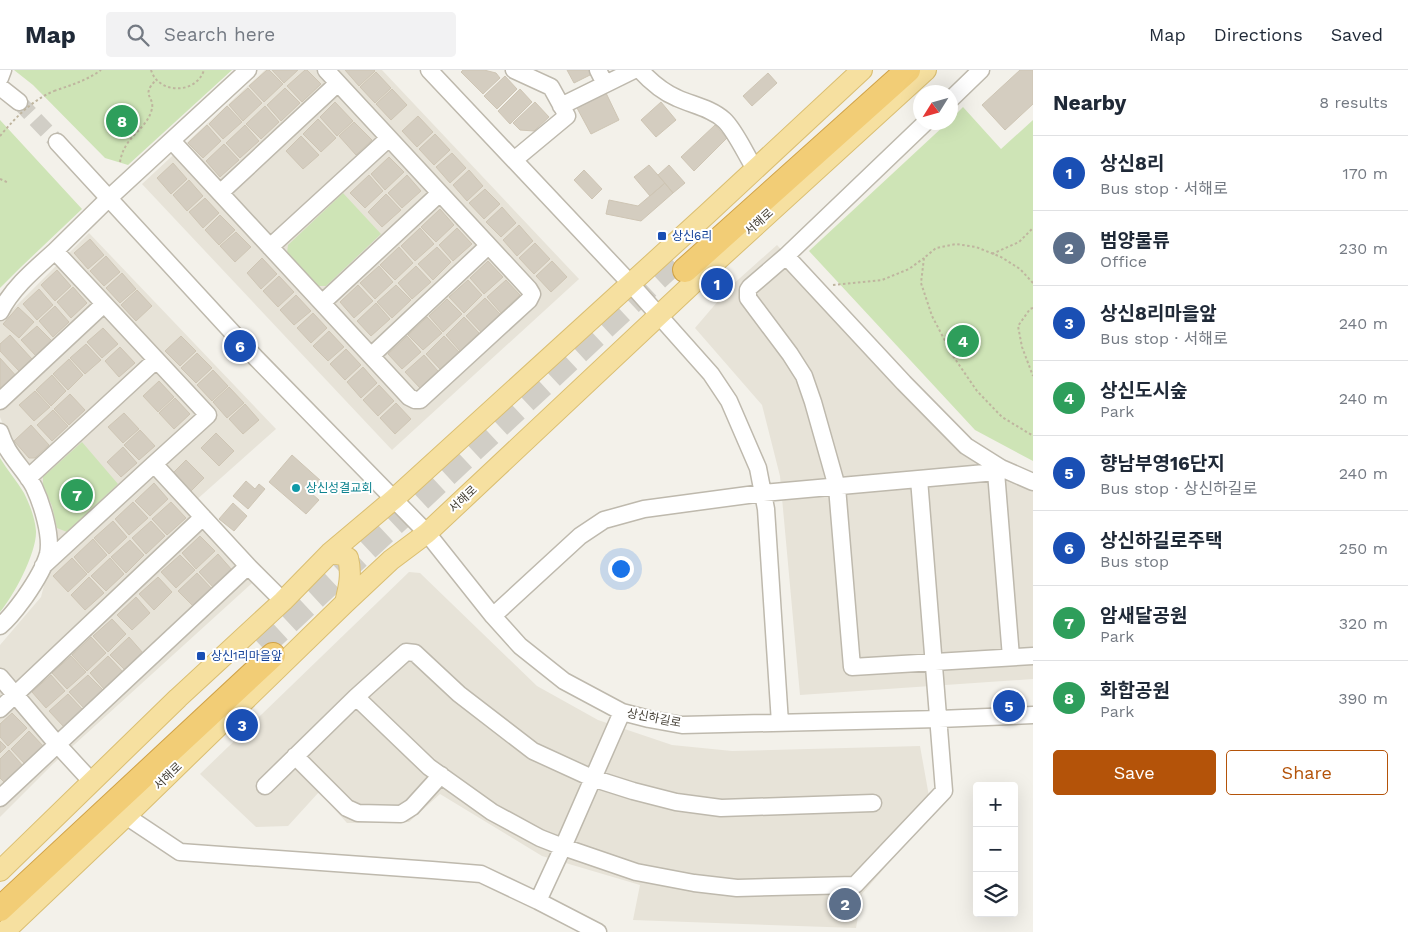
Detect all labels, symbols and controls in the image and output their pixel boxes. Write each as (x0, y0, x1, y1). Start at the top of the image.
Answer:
search box (106, 12, 456, 57)
text: Map (25, 21, 76, 49)
icon: search (124, 21, 152, 49)
text: Search here (164, 23, 275, 46)
text: Map (1149, 24, 1186, 45)
text: Directions (1214, 24, 1303, 45)
text: Saved (1331, 24, 1383, 45)
north arrow (913, 85, 958, 130)
text: Nearby (1053, 90, 1126, 115)
text: 8 results (1319, 93, 1388, 112)
pin: 8 (106, 102, 138, 140)
text: 상신8리 (1100, 152, 1164, 175)
text: 1 (1066, 164, 1072, 183)
text: 170 m (1342, 164, 1388, 183)
text: Bus stop · 서해로 (1100, 179, 1228, 198)
street label: 서해로 (742, 206, 776, 238)
place label: 상신6리 (672, 229, 712, 243)
text: 범양물류 (1100, 229, 1170, 252)
marker: 상신6리 (656, 230, 668, 242)
text: 2 (1064, 239, 1074, 258)
text: 230 m (1339, 239, 1388, 258)
text: Office (1100, 252, 1147, 271)
pin: 1 (701, 265, 733, 303)
text: 상신8리마을앞 (1100, 302, 1217, 325)
text: 3 (1064, 314, 1074, 333)
text: 240 m (1339, 314, 1388, 333)
pin: 4 (947, 322, 979, 360)
pin: 6 (224, 327, 256, 365)
text: Bus stop · 서해로 (1100, 329, 1228, 348)
text: 상신도시숲 (1100, 379, 1187, 402)
text: 4 (1064, 389, 1074, 408)
text: 240 m (1339, 389, 1388, 408)
text: Park (1100, 402, 1134, 421)
text: 향남부영16단지 (1100, 452, 1225, 475)
text: 5 (1064, 464, 1074, 483)
text: 240 m (1339, 464, 1388, 483)
pin: 7 (61, 476, 93, 514)
text: Bus stop · 상신하길로 (1100, 479, 1257, 498)
place label: 상신성결교회 (306, 481, 372, 495)
marker: 상신성결교회 (290, 482, 302, 494)
street label: 서해로 (446, 483, 480, 515)
text: 상신하길로주택 (1100, 529, 1222, 552)
text: 6 (1064, 539, 1074, 558)
text: 250 m (1339, 539, 1388, 558)
text: Bus stop (1100, 552, 1169, 571)
your location (608, 556, 634, 582)
text: 암새달공원 (1100, 604, 1187, 627)
text: 7 (1064, 614, 1074, 633)
text: 320 m (1339, 614, 1388, 633)
text: Park (1100, 627, 1134, 646)
place label: 상신1리마을앞 (211, 649, 282, 663)
marker: 상신1리마을앞 (195, 650, 207, 662)
text: 화합공원 (1100, 679, 1170, 702)
pin: 5 (993, 687, 1025, 725)
text: 8 (1064, 689, 1074, 708)
text: 390 m (1338, 689, 1388, 708)
text: Park (1100, 702, 1134, 721)
pin: 3 (226, 706, 258, 744)
street label: 상신하길로 (626, 706, 682, 730)
button: Save (1053, 750, 1216, 795)
button: Share (1226, 750, 1388, 795)
street label: 서해로 (151, 759, 185, 793)
map controls (973, 782, 1018, 917)
button: + (973, 782, 1018, 827)
button: − (973, 827, 1018, 872)
button: layers (973, 872, 1018, 917)
pin: 2 (829, 885, 861, 923)

